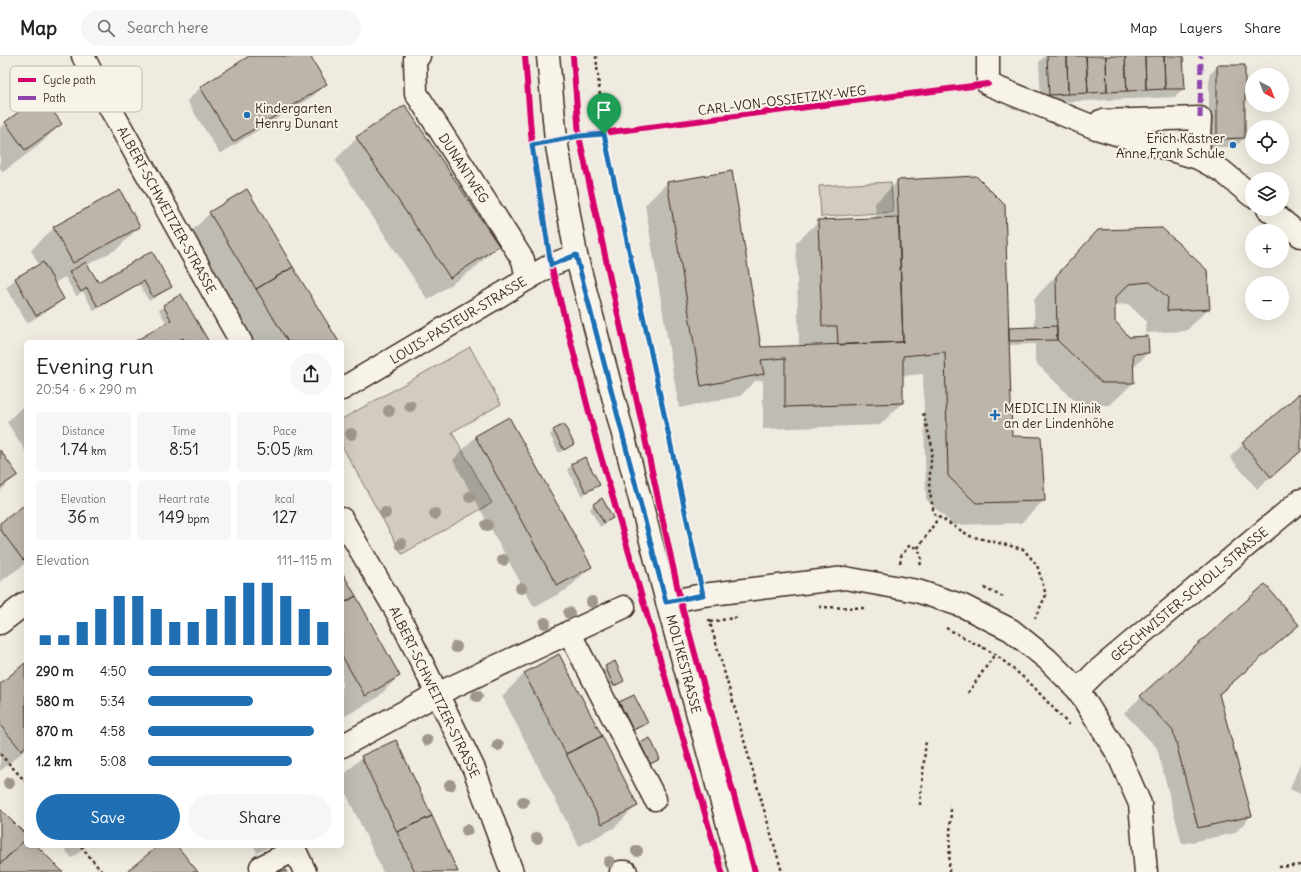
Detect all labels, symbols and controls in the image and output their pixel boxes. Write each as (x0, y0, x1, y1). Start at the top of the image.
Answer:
search box (81, 10, 361, 46)
text: Map (20, 16, 57, 40)
icon: search (95, 17, 117, 39)
text: Search here (127, 18, 208, 37)
text: Map (1130, 19, 1157, 37)
text: Layers (1179, 19, 1222, 37)
text: Share (1244, 19, 1281, 37)
legend (10, 66, 142, 112)
north arrow (1245, 68, 1289, 112)
map controls (1245, 68, 1289, 320)
text: Cycle path (43, 73, 96, 87)
street label: CARL-VON-OSSIETZKY-WEG (697, 82, 867, 119)
text: Path (43, 91, 66, 105)
pin (587, 93, 621, 134)
icon: arrive (593, 99, 615, 121)
place label: Kindergarten Henry Dunant (255, 100, 339, 132)
marker: Kindergarten Henry Dunant (242, 110, 252, 120)
button: locate (1245, 120, 1289, 164)
street label: ALBERT-SCHWEITZER-STRASSE (113, 124, 220, 297)
street label: DUNANTWEG (435, 130, 492, 206)
place label: Erich Kästner Anne Frank Schule (1116, 130, 1226, 162)
marker: Erich Kästner Anne Frank Schule (1228, 140, 1238, 150)
button: layers (1245, 172, 1289, 216)
button: + (1245, 224, 1289, 268)
street label: LOUIS-PASTEUR-STRASSE (387, 273, 530, 368)
button: − (1245, 276, 1289, 320)
text: Evening run (36, 352, 154, 380)
button: share (290, 353, 332, 395)
text: 20:54 · 6 × 290 m (36, 381, 137, 398)
place label: MEDICLIN Klinik an der Lindenhöhe (1004, 400, 1114, 432)
marker: MEDICLIN Klinik an der Lindenhöhe (989, 409, 1001, 421)
text: Distance (62, 424, 105, 438)
text: Time (172, 424, 196, 438)
text: Pace (273, 424, 297, 438)
text: 1.74 (60, 438, 88, 460)
text: 8:51 (169, 438, 199, 460)
text: 5:05 (256, 438, 291, 460)
text: km (88, 444, 106, 458)
text: /km (291, 444, 313, 458)
text: Elevation (61, 492, 106, 506)
text: Heart rate (158, 492, 210, 506)
text: kcal (275, 492, 295, 506)
text: 36 (67, 506, 87, 528)
text: 149 (159, 506, 185, 528)
text: 127 (272, 506, 297, 528)
text: m (87, 512, 99, 526)
text: bpm (185, 512, 209, 526)
street label: GESCHWISTER-SCHOLL-STRASSE (1107, 523, 1272, 665)
text: Elevation (36, 552, 89, 569)
text: 111–115 m (277, 552, 332, 569)
street label: ALBERT-SCHWEITZER-STRASSE (386, 604, 484, 781)
street label: MOLTKESTRASSE (662, 613, 705, 716)
text: 290 m (36, 663, 74, 680)
text: 4:50 (100, 663, 126, 680)
text: 580 m (36, 693, 74, 710)
text: 5:34 (100, 693, 125, 710)
text: 870 m (36, 723, 73, 740)
text: 4:58 (100, 723, 125, 740)
text: 1.2 km (36, 753, 72, 770)
text: 5:08 (100, 753, 126, 770)
button: Save (36, 794, 180, 840)
button: Share (188, 794, 332, 840)

